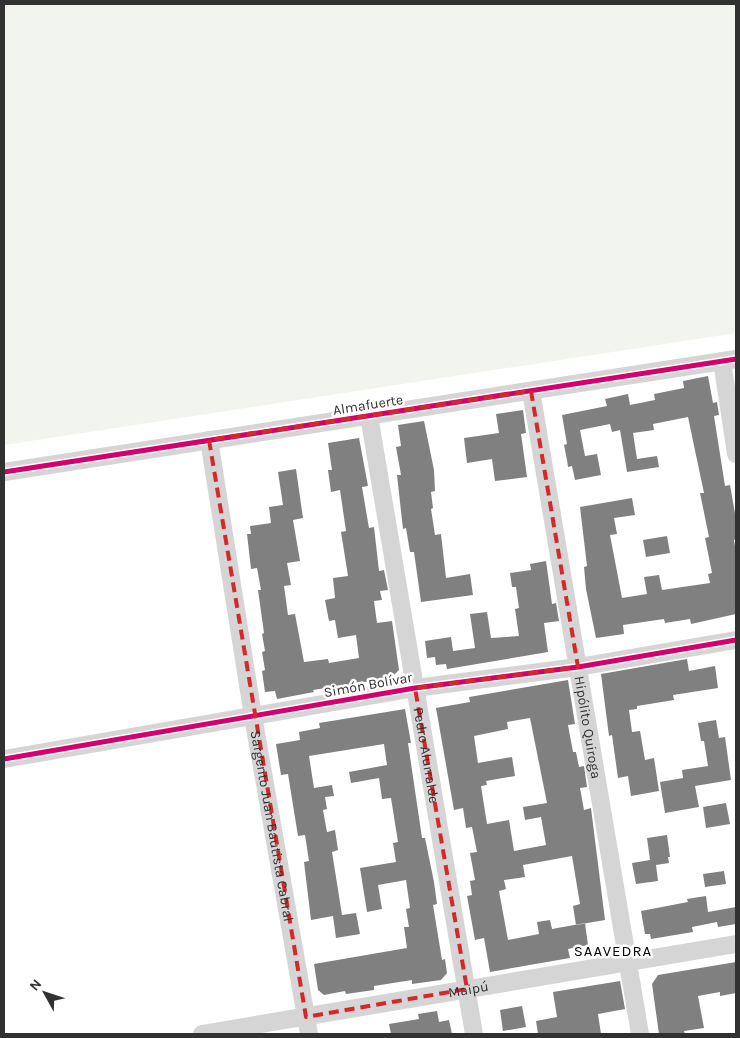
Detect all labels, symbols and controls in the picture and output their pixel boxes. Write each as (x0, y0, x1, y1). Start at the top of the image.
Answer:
street label: Almafuerte (332, 391, 404, 419)
street label: Simón Bolívar (323, 669, 414, 701)
street label: Hipólito Quiroga (571, 675, 605, 780)
street label: Pedro Alurralde (410, 706, 443, 804)
street label: Sargento Juan Bautista Cabral (247, 729, 298, 923)
district label: SAAVEDRA (574, 942, 652, 960)
north arrow (20, 968, 70, 1018)
text: N (26, 976, 45, 994)
street label: Maipú (447, 977, 490, 1001)

